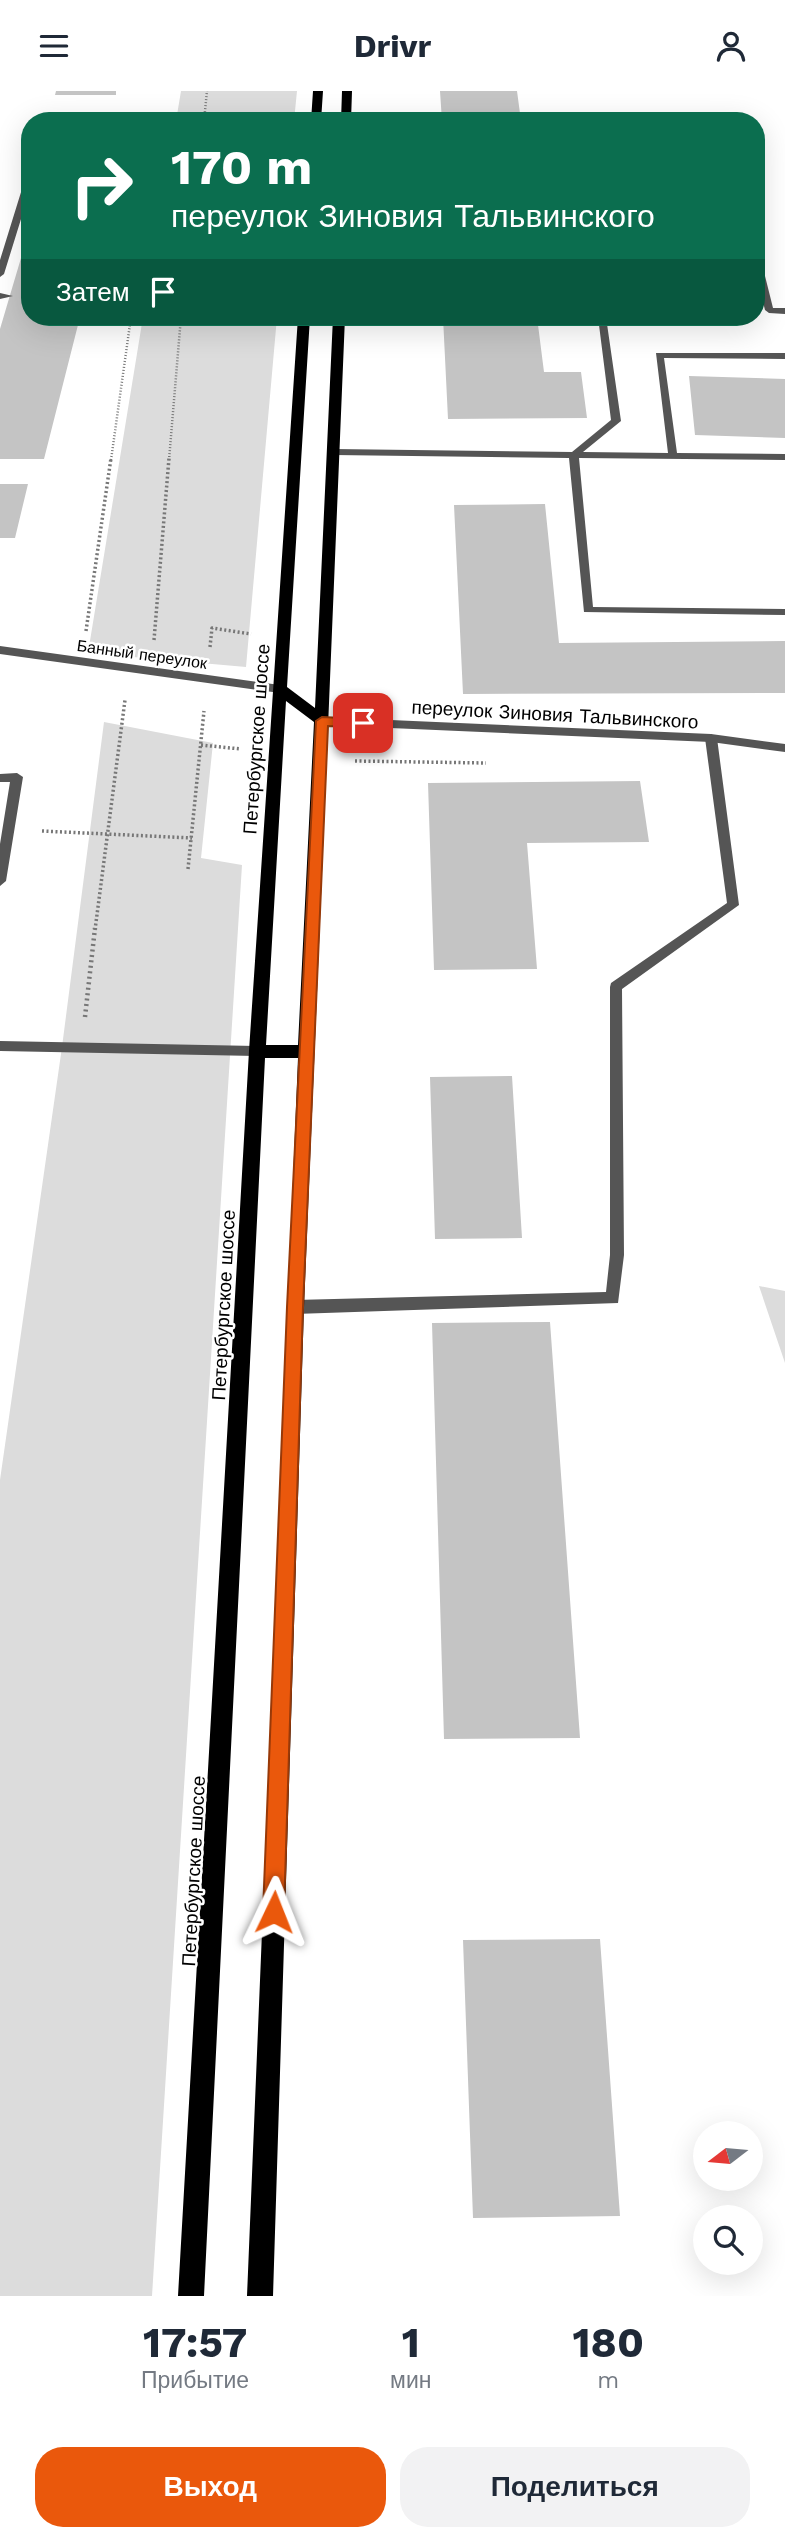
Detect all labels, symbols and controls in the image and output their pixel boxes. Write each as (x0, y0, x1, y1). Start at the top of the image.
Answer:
icon: menu (35, 27, 73, 65)
text: Drivr (354, 27, 431, 65)
icon: person (712, 27, 750, 65)
text: 170 m (171, 138, 312, 196)
icon: right (56, 140, 147, 231)
text: переулок Зиновия Тальвинского (171, 197, 655, 235)
icon: arrive (144, 273, 182, 311)
text: Затем (56, 277, 130, 307)
street label: Банный переулок (76, 636, 209, 673)
street label: Петербургское шоссе (238, 643, 275, 835)
pin (333, 693, 393, 753)
street label: переулок Зиновия Тальвинского (411, 695, 699, 734)
icon: arrive (344, 704, 382, 742)
street label: Петербургское шоссе (207, 1209, 240, 1401)
street label: Петербургское шоссе (177, 1775, 210, 1967)
position arrow (237, 1875, 311, 1949)
north arrow (693, 2121, 763, 2191)
map controls (693, 2121, 763, 2275)
button: search (693, 2205, 763, 2275)
text: 17:57 (143, 2318, 247, 2367)
text: 1 (402, 2318, 420, 2367)
text: 180 (572, 2318, 644, 2367)
text: Прибытие (141, 2367, 249, 2394)
text: мин (390, 2367, 431, 2394)
text: m (597, 2367, 619, 2394)
button: Выход (35, 2447, 386, 2527)
button: Поделиться (400, 2447, 750, 2527)

